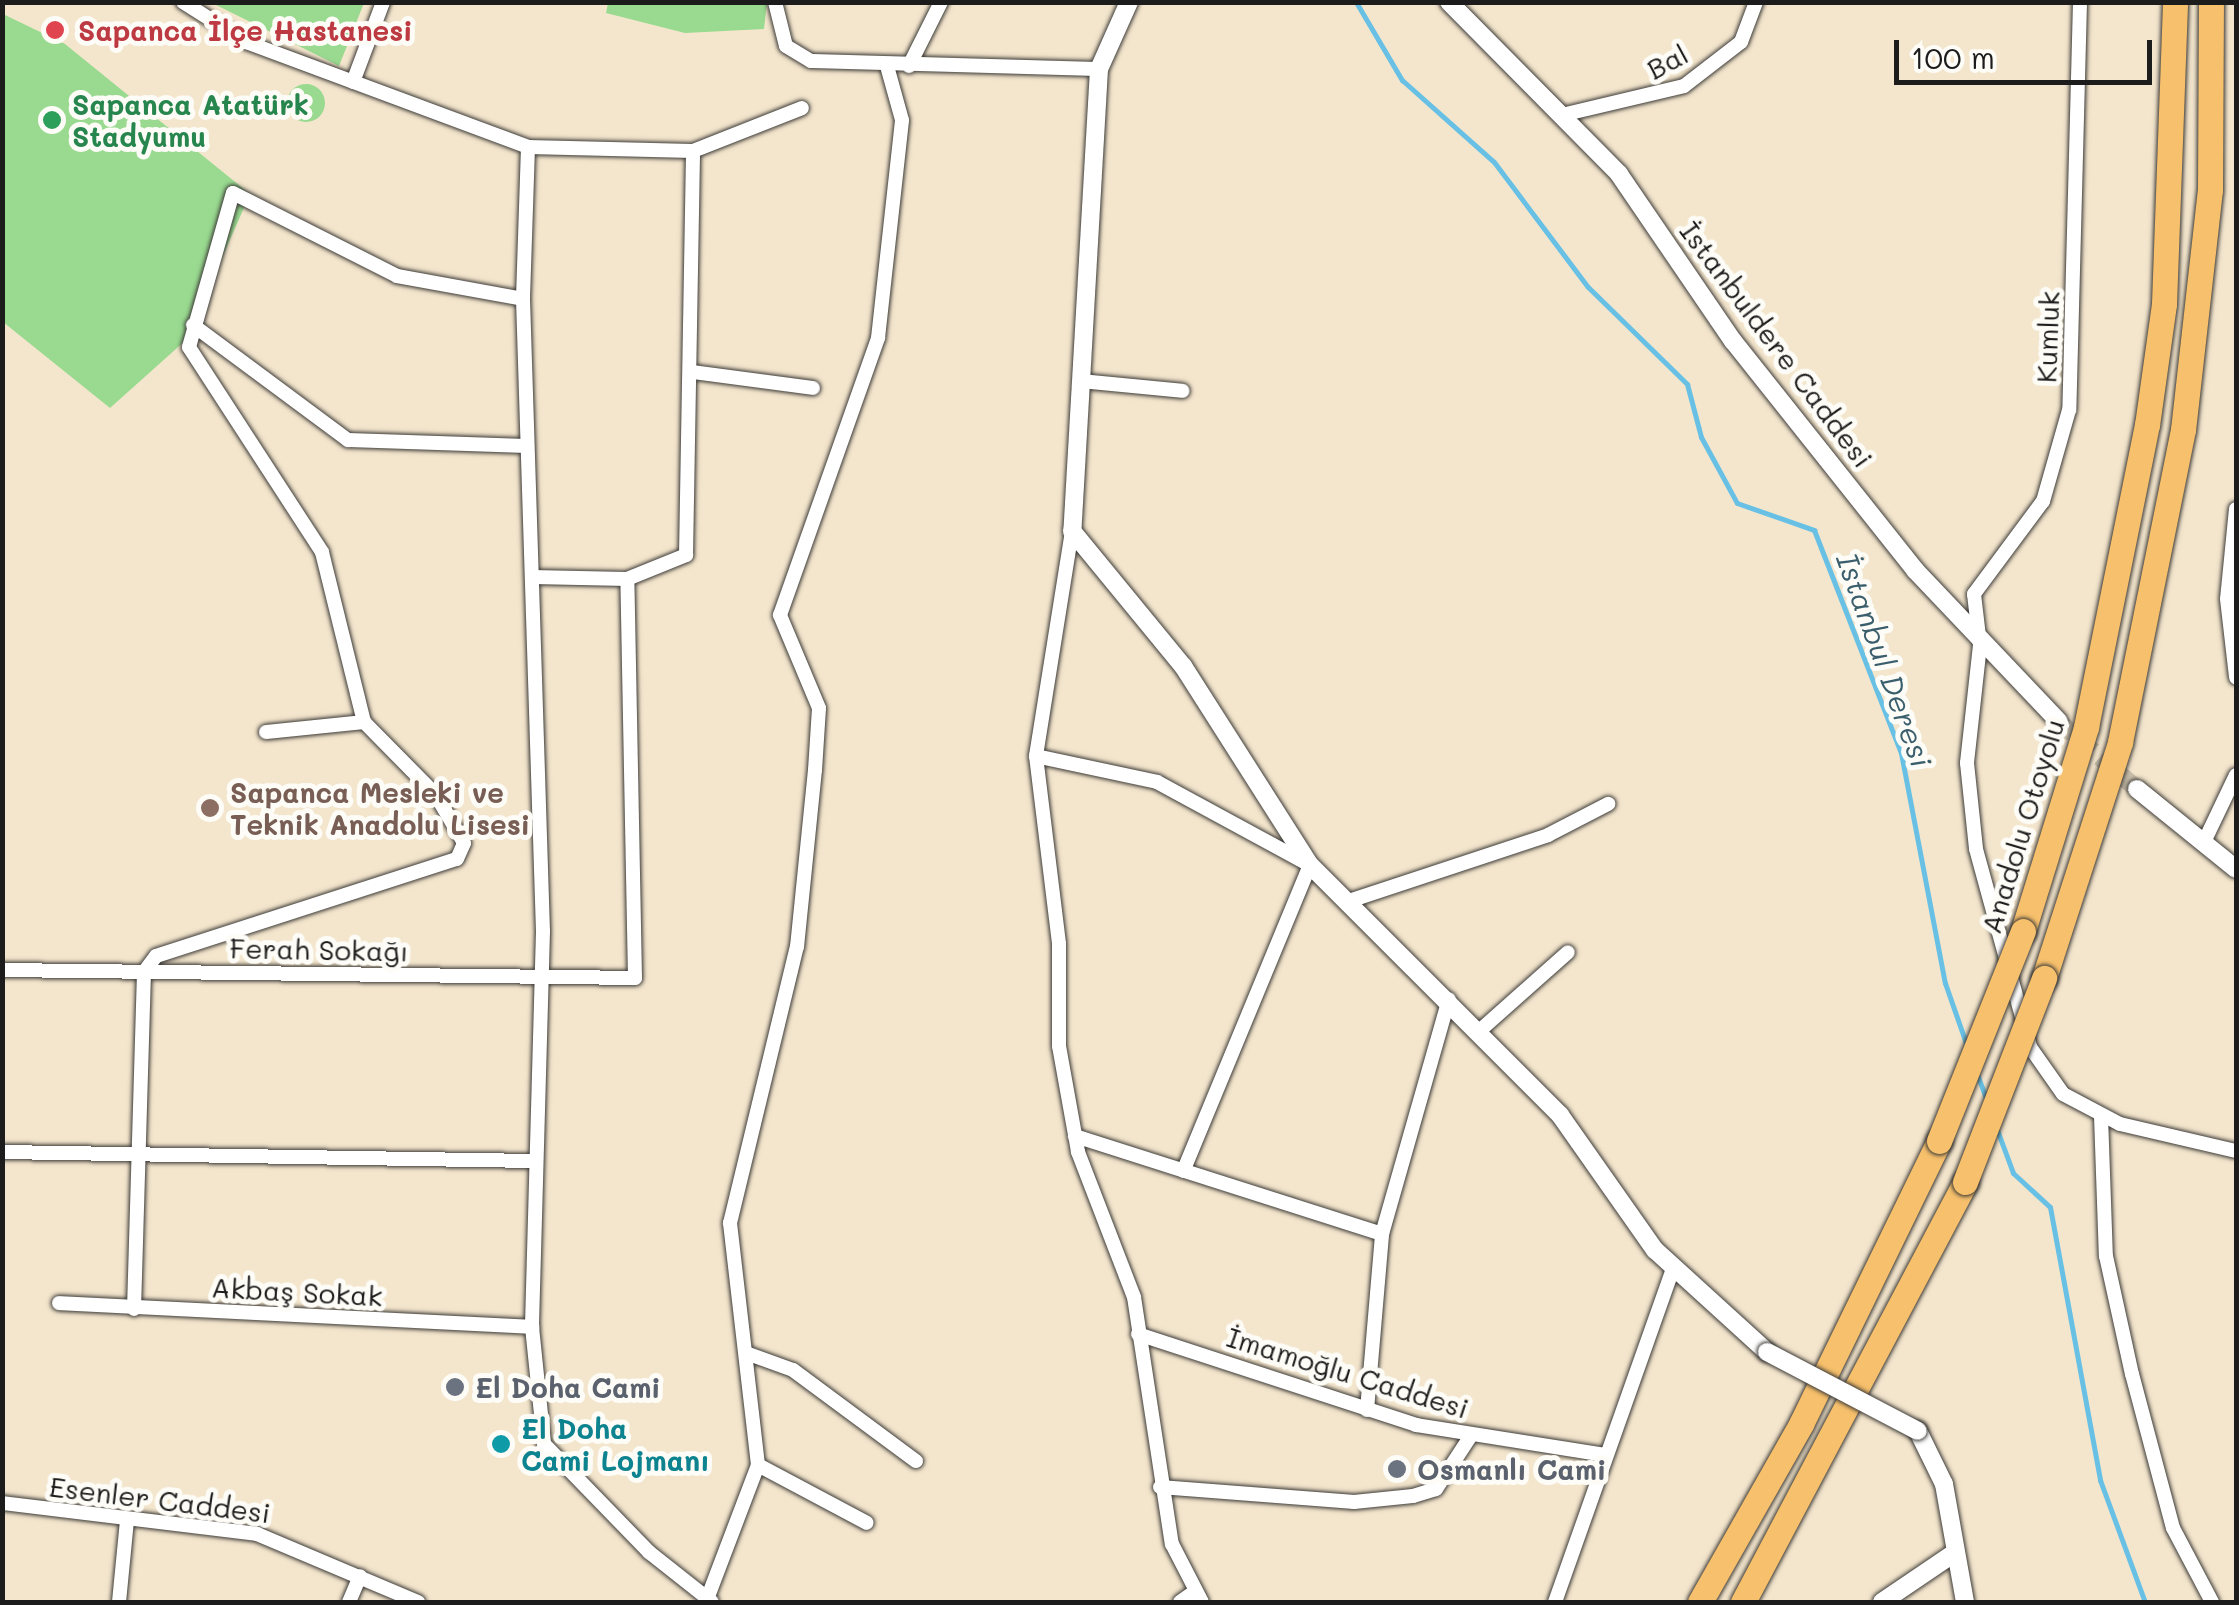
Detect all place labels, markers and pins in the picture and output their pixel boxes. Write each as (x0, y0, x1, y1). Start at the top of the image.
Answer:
place label: Sapanca İlçe Hastanesi (78, 13, 413, 47)
marker: Sapanca İlçe Hastanesi (42, 17, 68, 43)
place label: Sapanca Atatürk Stadyumu (72, 87, 309, 153)
marker: Sapanca Atatürk Stadyumu (41, 109, 63, 131)
place label: Sapanca Mesleki ve Teknik Anadolu Lisesi (230, 775, 530, 841)
marker: Sapanca Mesleki ve Teknik Anadolu Lisesi (199, 797, 221, 819)
place label: El Doha Cami (475, 1370, 661, 1404)
marker: El Doha Cami (444, 1376, 466, 1398)
place label: El Doha Cami Lojmanı (521, 1411, 710, 1477)
marker: El Doha Cami Lojmanı (490, 1433, 512, 1455)
place label: Osmanlı Cami (1417, 1452, 1606, 1486)
marker: Osmanlı Cami (1386, 1458, 1408, 1480)

